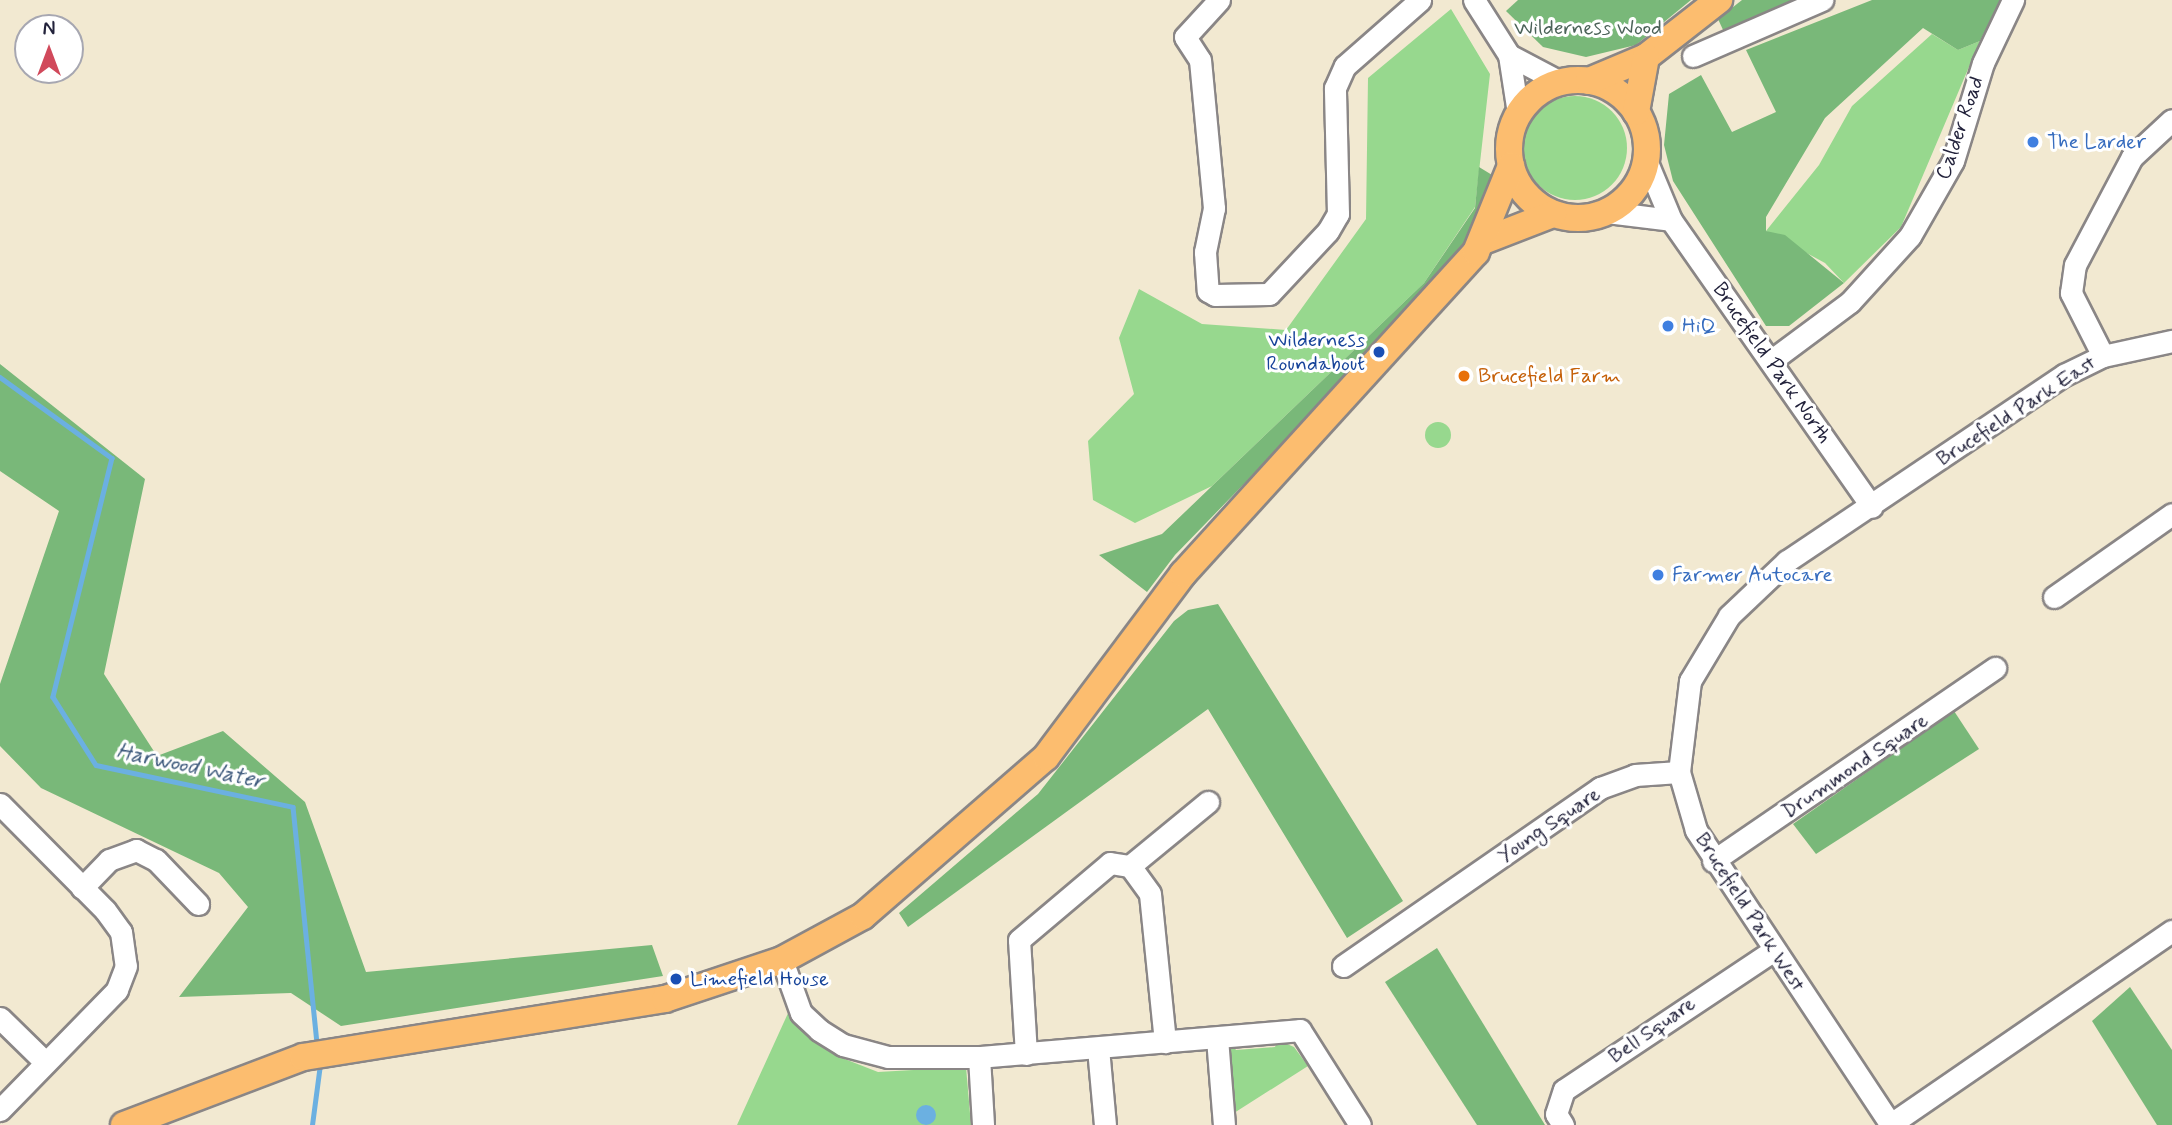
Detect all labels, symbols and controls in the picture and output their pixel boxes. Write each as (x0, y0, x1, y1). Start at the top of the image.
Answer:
north arrow (14, 14, 84, 84)
park label: Wilderness Wood (1513, 15, 1663, 41)
text: N (43, 17, 55, 42)
street label: Calder Road (1931, 73, 1989, 183)
place label: The Larder (2047, 129, 2146, 155)
marker: The Larder (2025, 134, 2041, 150)
street label: Brucefield Park North (1708, 279, 1836, 447)
place label: HiQ (1682, 313, 1717, 339)
marker: HiQ (1660, 318, 1676, 334)
place label: Wilderness Roundabout (1266, 327, 1365, 377)
marker: Wilderness Roundabout (1371, 344, 1387, 360)
street label: Brucefield Park East (1935, 353, 2097, 469)
place label: Brucefield Farm (1478, 363, 1622, 389)
marker: Brucefield Farm (1456, 368, 1472, 384)
place label: Farmer Autocare (1672, 562, 1829, 588)
marker: Farmer Autocare (1650, 567, 1666, 583)
street label: Drummond Square (1777, 708, 1933, 824)
water label: Harwood Water (114, 738, 266, 796)
street label: Young Square (1493, 781, 1605, 869)
street label: Brucefield Park West (1690, 829, 1810, 995)
place label: Limefield House (690, 966, 829, 992)
marker: Limefield House (668, 971, 684, 987)
street label: Bell Square (1604, 991, 1700, 1069)

